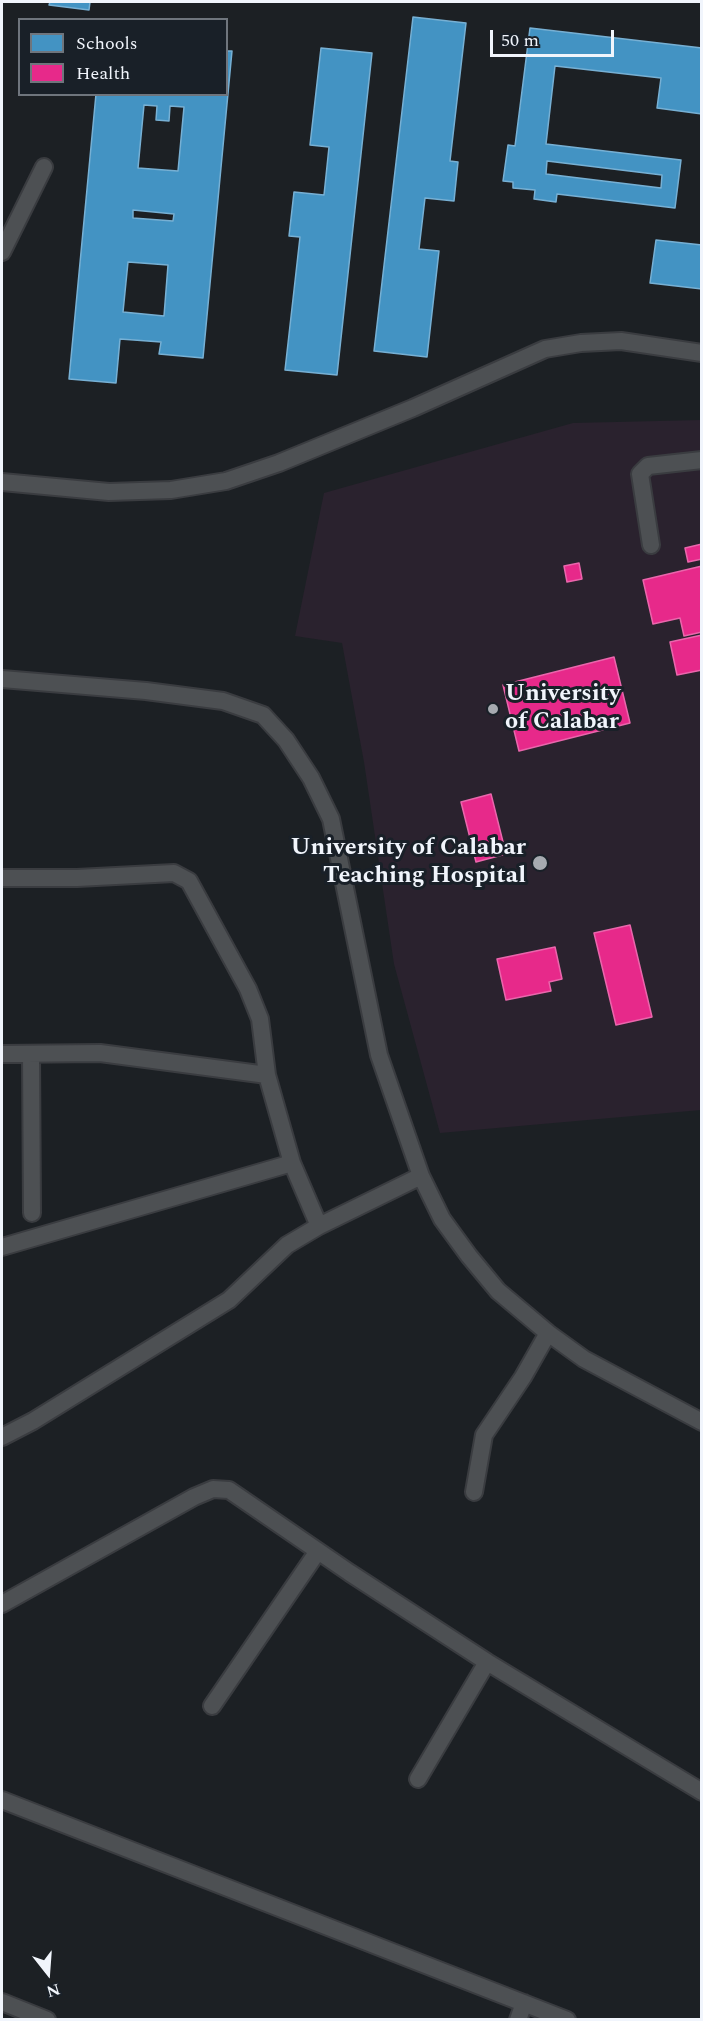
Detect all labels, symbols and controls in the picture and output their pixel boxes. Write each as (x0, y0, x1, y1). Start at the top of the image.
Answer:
legend (18, 18, 228, 96)
scale bar (493, 18, 618, 56)
text: 50 m (501, 27, 539, 54)
text: Schools (76, 30, 138, 57)
text: Health (76, 60, 130, 87)
place label: University of Calabar (505, 681, 621, 737)
marker: University of Calabar (486, 702, 500, 716)
place label: University of Calabar Teaching Hospital (290, 835, 526, 891)
marker: University of Calabar Teaching Hospital (531, 854, 549, 872)
north arrow (18, 1943, 78, 2003)
text: N (44, 1977, 63, 2004)

